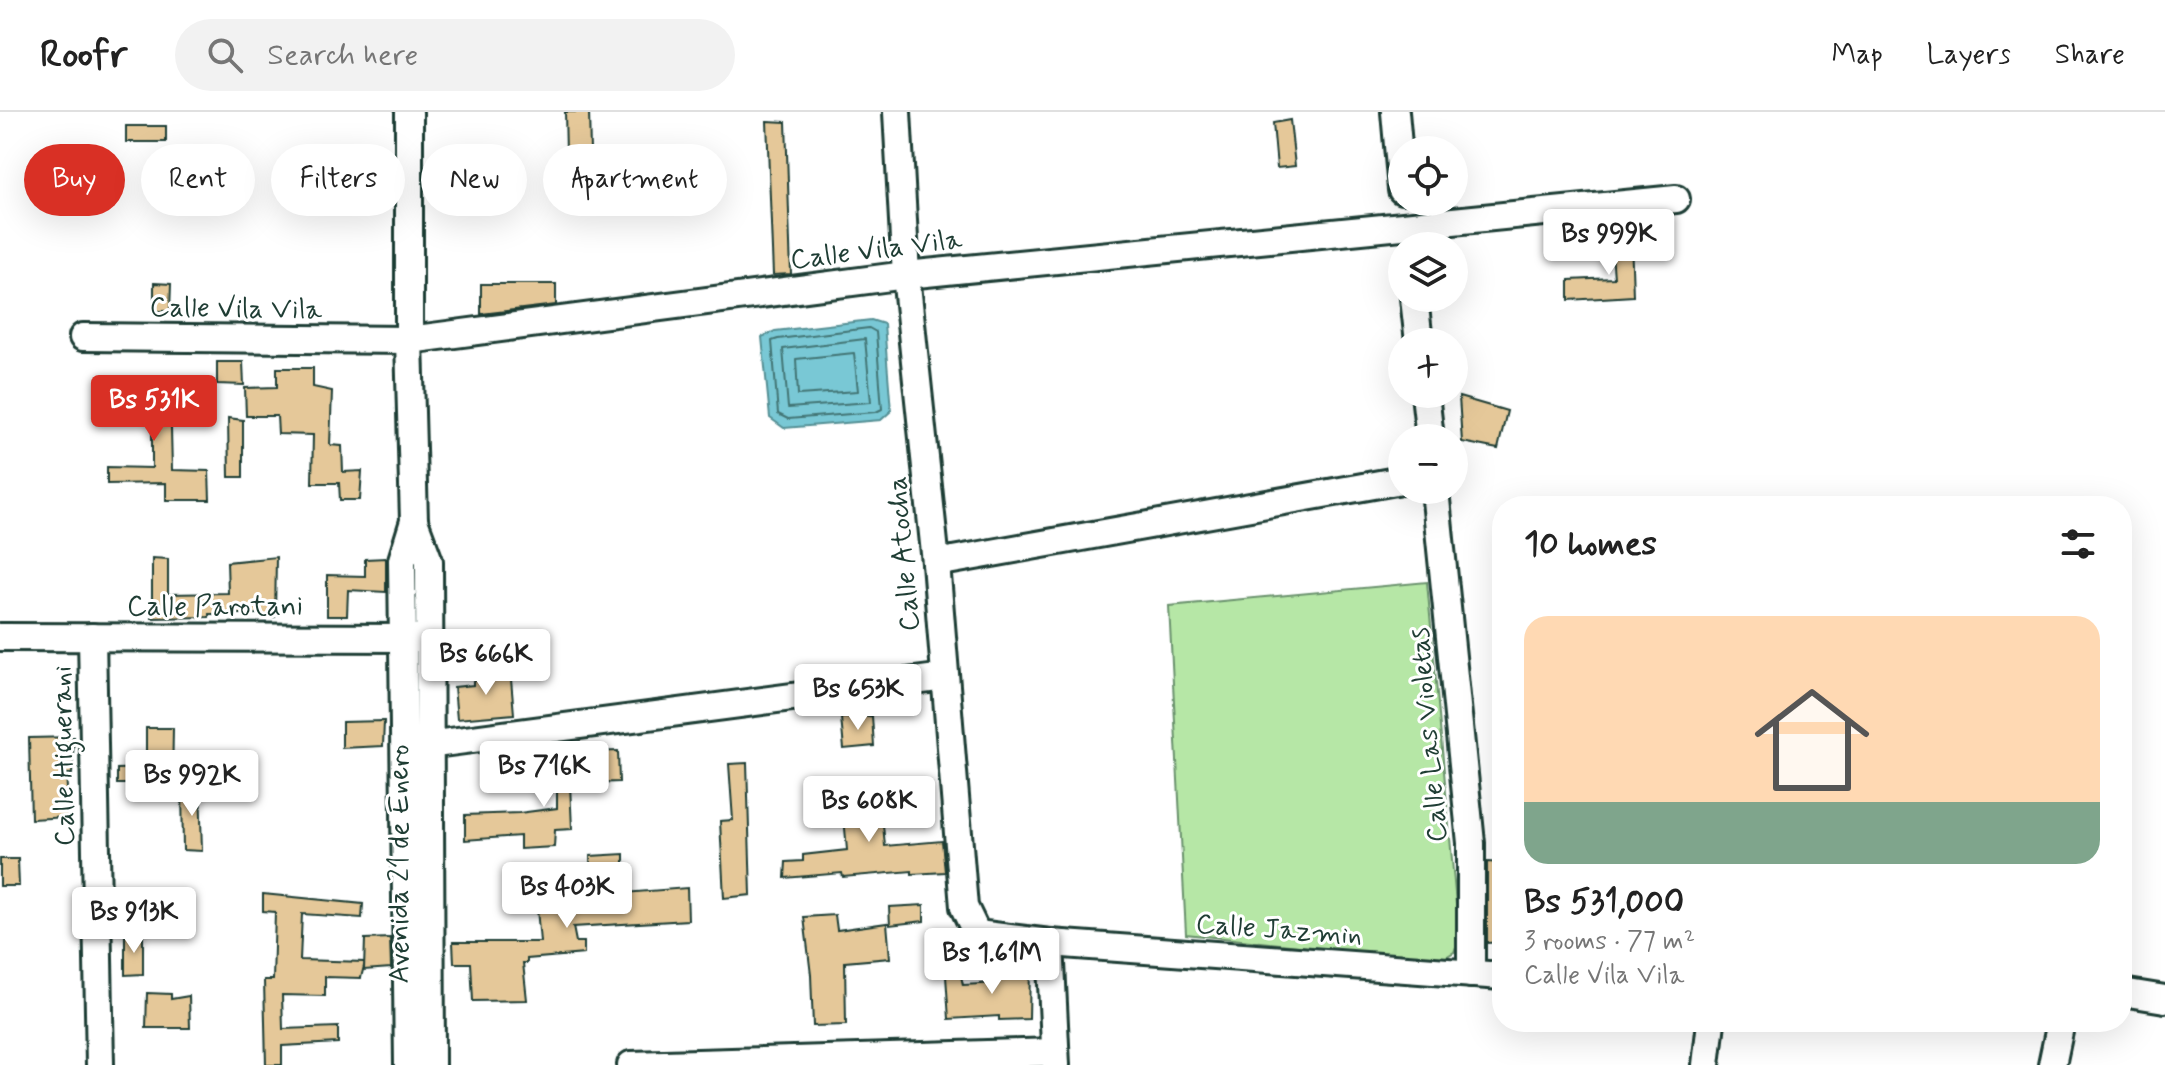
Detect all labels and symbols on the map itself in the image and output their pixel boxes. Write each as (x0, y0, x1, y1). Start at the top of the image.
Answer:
pin: Bs 999K (1535, 209, 1683, 277)
street label: Calle Vila Vila (788, 222, 964, 279)
street label: Calle Vila Vila (149, 289, 323, 330)
pin: Bs 531K (80, 375, 228, 443)
street label: Calle Atocha (879, 475, 930, 633)
street label: Calle Parotani (127, 589, 303, 626)
street label: Calle Las Violetas (1402, 626, 1457, 844)
pin: Bs 666K (412, 629, 560, 697)
pin: Bs 653K (784, 664, 932, 732)
street label: Calle Higuerani (44, 666, 88, 846)
pin: Bs 716K (470, 741, 618, 809)
street label: Avenida 21 de Enero (382, 744, 419, 984)
pin: Bs 992K (118, 750, 266, 818)
pin: Bs 608K (795, 776, 943, 844)
pin: Bs 403K (493, 862, 641, 930)
pin: Bs 913K (60, 887, 208, 955)
street label: Calle Jazmin (1194, 906, 1363, 955)
pin: Bs 1.61M (909, 928, 1075, 996)

